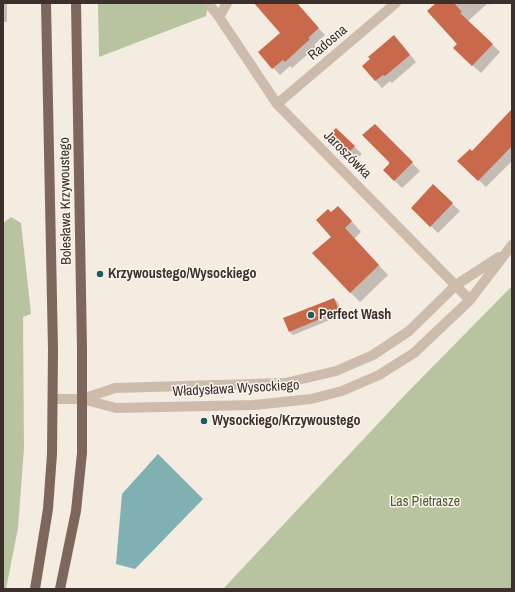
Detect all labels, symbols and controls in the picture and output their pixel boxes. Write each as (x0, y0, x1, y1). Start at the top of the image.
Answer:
street label: Radosna (305, 22, 351, 64)
street label: Jaroszówka (320, 128, 374, 182)
street label: Bolesława Krzywoustego (56, 137, 76, 265)
place label: Krzywoustego/Wysockiego (108, 266, 256, 282)
marker: Krzywoustego/Wysockiego (95, 269, 105, 279)
place label: Perfect Wash (319, 307, 391, 323)
marker: Perfect Wash (306, 310, 316, 320)
street label: Władysława Wysockiego (172, 377, 300, 401)
place label: Wysockiego/Krzywoustego (212, 413, 360, 429)
marker: Wysockiego/Krzywoustego (199, 416, 209, 426)
park label: Las Pietrasze (390, 494, 460, 510)

